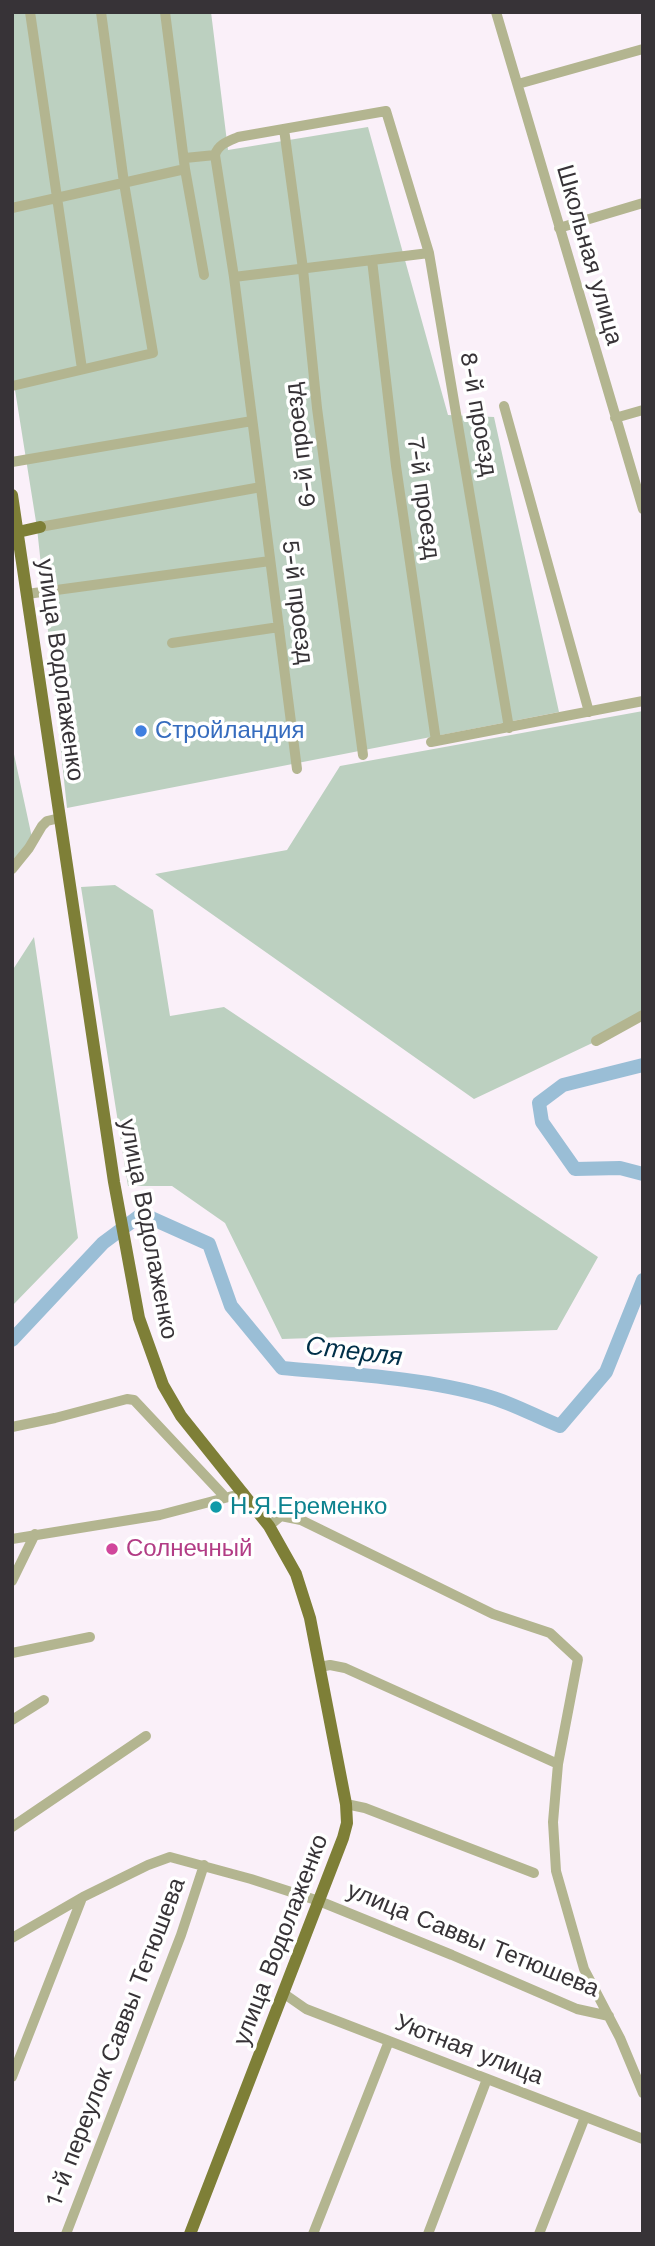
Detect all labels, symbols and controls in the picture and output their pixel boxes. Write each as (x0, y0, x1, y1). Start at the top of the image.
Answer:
street label: Школьная улица (550, 162, 628, 348)
street label: 8-й проезд (453, 350, 503, 478)
street label: 6-й проезд (279, 381, 323, 509)
street label: 7-й проезд (400, 435, 446, 561)
street label: 5-й проезд (275, 538, 319, 666)
street label: улица Водолаженко (30, 557, 90, 783)
place label: Стройландия (155, 717, 304, 745)
marker: Стройландия (133, 723, 149, 739)
street label: улица Водолаженко (112, 1116, 184, 1342)
water label: Стерля (304, 1331, 404, 1373)
place label: Н.Я.Еременко (230, 1493, 387, 1521)
marker: Н.Я.Еременко (208, 1499, 224, 1515)
place label: Солнечный (126, 1535, 252, 1563)
marker: Солнечный (104, 1541, 120, 1557)
street label: улица Водолаженко (227, 1830, 335, 2050)
street label: 1-й переулок Саввы Тетюшева (40, 1874, 192, 2210)
street label: улица Саввы Тетюшева (343, 1876, 603, 2004)
street label: Уютная улица (391, 2009, 547, 2091)

